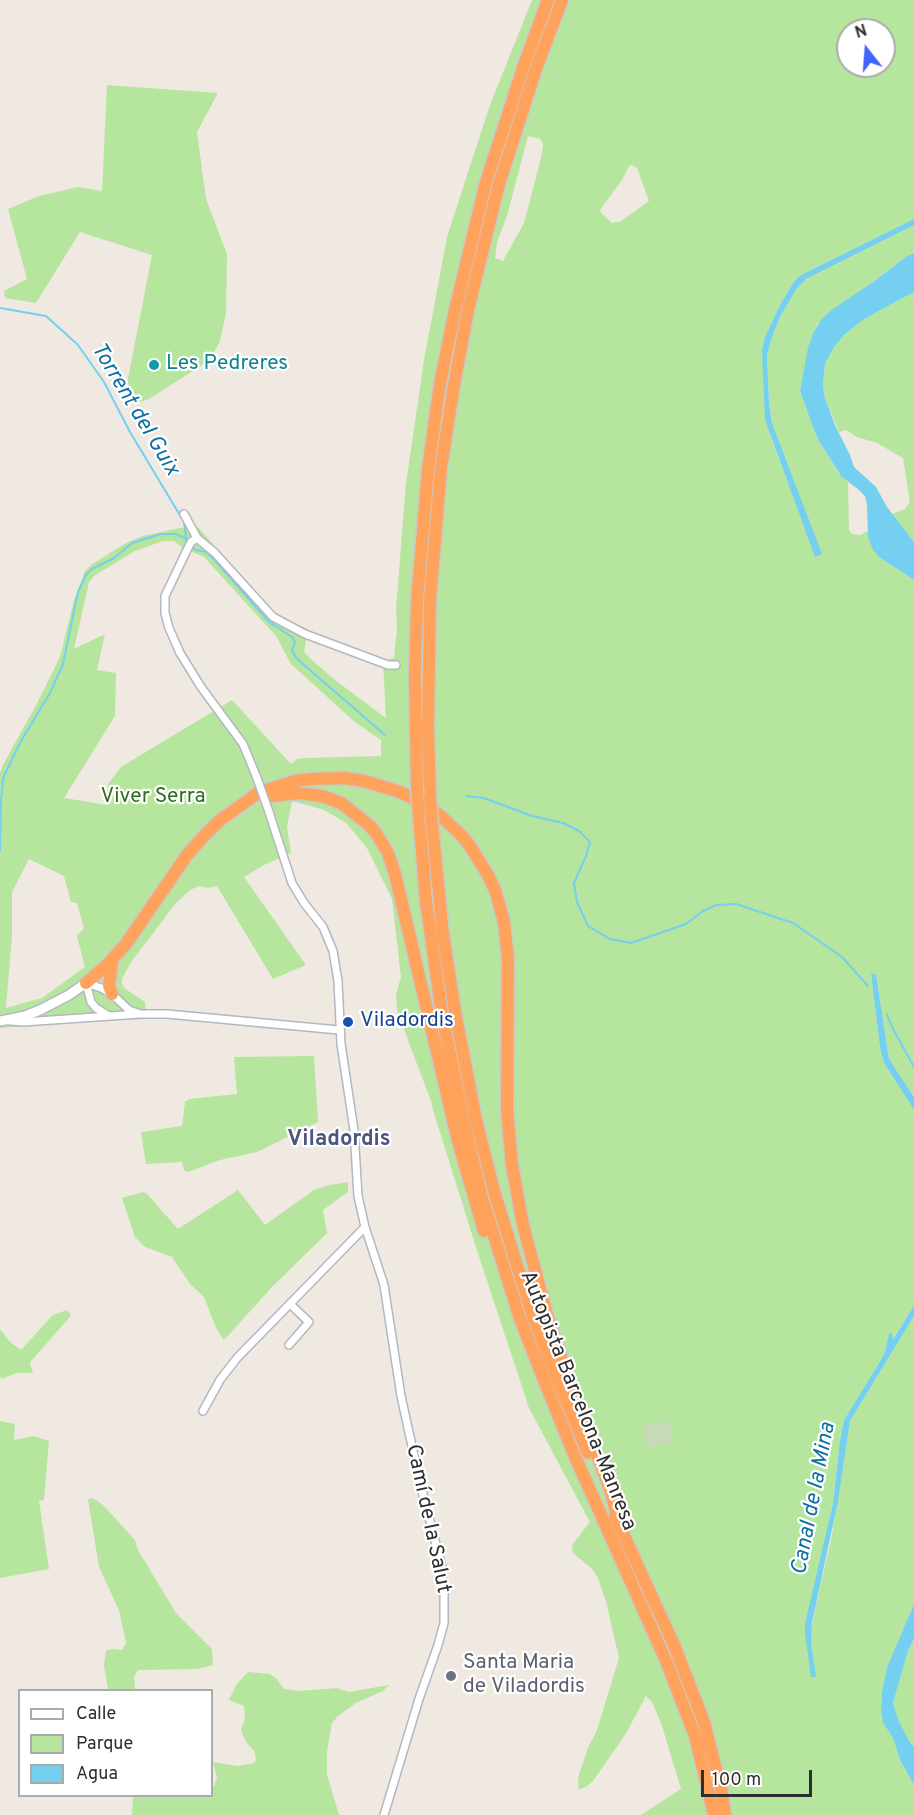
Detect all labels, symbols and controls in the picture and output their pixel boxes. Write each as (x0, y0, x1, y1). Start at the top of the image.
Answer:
north arrow (836, 18, 896, 78)
text: N (853, 21, 870, 44)
water label: Torrent del Guix (84, 339, 184, 481)
place label: Les Pedreres (166, 352, 288, 378)
marker: Les Pedreres (147, 358, 161, 372)
park label: Viver Serra (101, 785, 205, 811)
place label: Viladordis (360, 1009, 454, 1035)
marker: Viladordis (341, 1015, 355, 1029)
district label: Viladordis (287, 1128, 391, 1154)
street label: Autopista Barcelona-Manresa (513, 1267, 641, 1535)
water label: Canal de la Mina (787, 1420, 843, 1578)
street label: Camí de la Salut (399, 1442, 455, 1596)
place label: Santa Maria de Viladordis (463, 1651, 585, 1701)
marker: Santa Maria de Viladordis (444, 1669, 458, 1683)
legend (18, 1689, 213, 1797)
text: Calle (76, 1703, 116, 1726)
text: Parque (76, 1733, 133, 1756)
scale bar (704, 1758, 815, 1796)
text: Agua (76, 1763, 118, 1786)
text: 100 m (712, 1769, 761, 1792)

